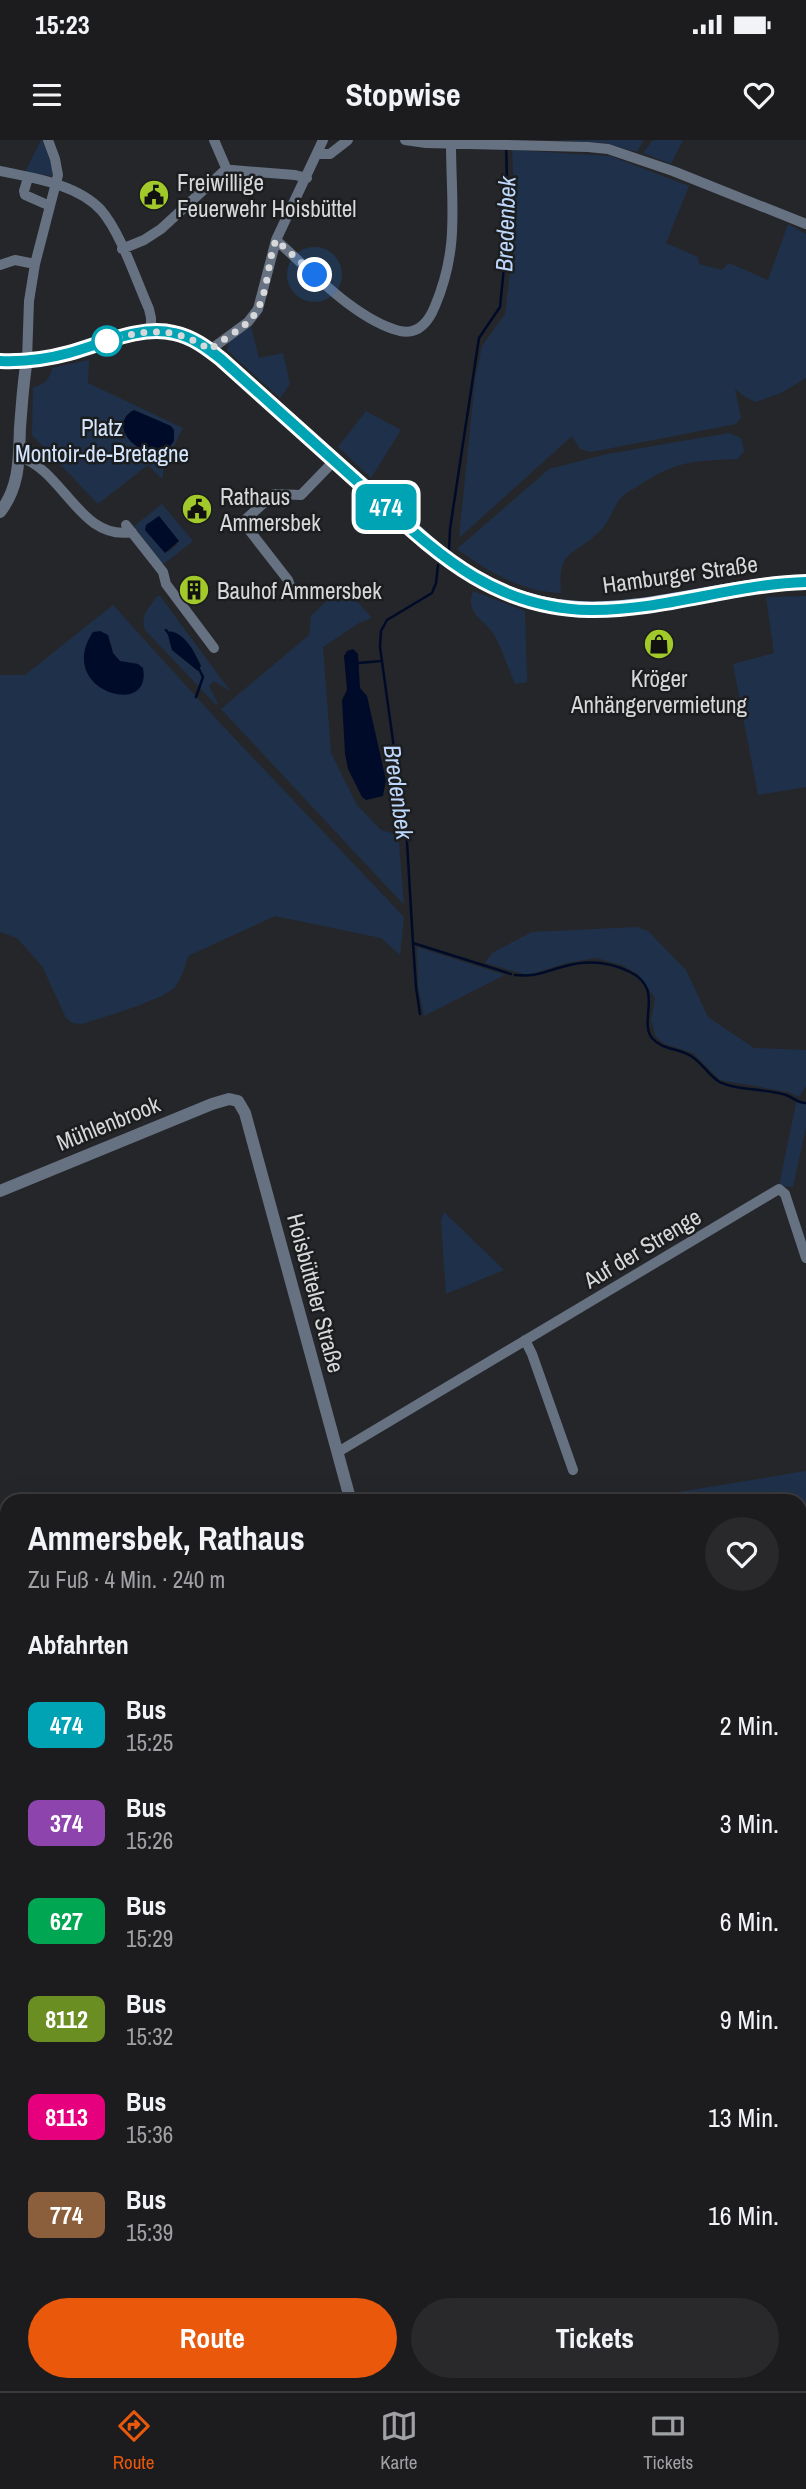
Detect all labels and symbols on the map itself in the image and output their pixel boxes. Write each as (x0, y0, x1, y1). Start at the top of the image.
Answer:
place label: Freiwillige Feuerwehr Hoisbüttel (177, 167, 356, 224)
water label: Bredenbek (487, 175, 523, 272)
public building icon: Freiwillige Feuerwehr Hoisbüttel (137, 178, 171, 212)
your location (297, 257, 332, 292)
unlabelled marker (92, 326, 122, 356)
park label: Platz Montoir-de-Bretagne (15, 412, 189, 469)
place label: Rathaus Ammersbek (219, 481, 321, 538)
line badge: 474 (346, 484, 426, 530)
public building icon: Rathaus Ammersbek (180, 492, 214, 526)
street label: Hamburger Straße (601, 548, 759, 600)
building icon: Bauhof Ammersbek (177, 573, 211, 607)
place label: Bauhof Ammersbek (217, 575, 382, 606)
shop icon: Kröger Anhängervermietung (642, 627, 676, 661)
place label: Kröger Anhängervermietung (570, 663, 748, 720)
water label: Bredenbek (377, 743, 422, 843)
street label: Mühlenbrook (52, 1088, 165, 1158)
street label: Auf der Strenge (577, 1201, 707, 1296)
street label: Hoisbütteler Straße (280, 1210, 352, 1376)

